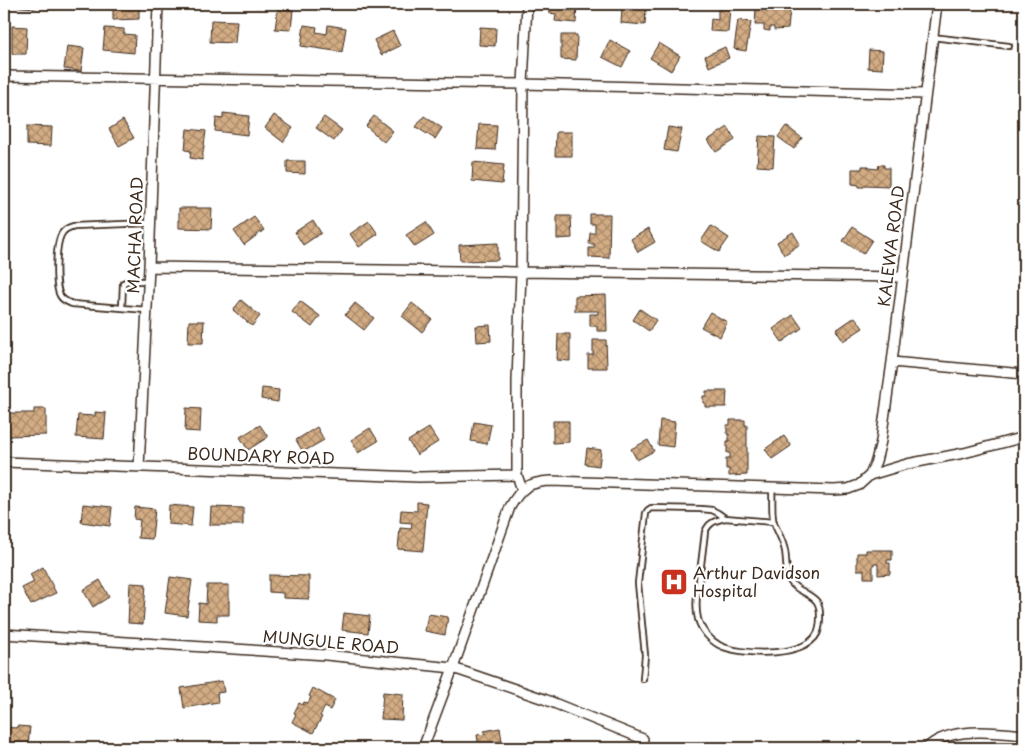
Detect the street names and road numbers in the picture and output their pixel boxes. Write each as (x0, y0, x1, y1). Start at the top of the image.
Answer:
street label: MACHA ROAD (120, 176, 148, 294)
street label: KALEWA ROAD (871, 184, 909, 308)
street label: BOUNDARY ROAD (187, 440, 335, 470)
street label: MUNGULE ROAD (262, 623, 400, 659)

